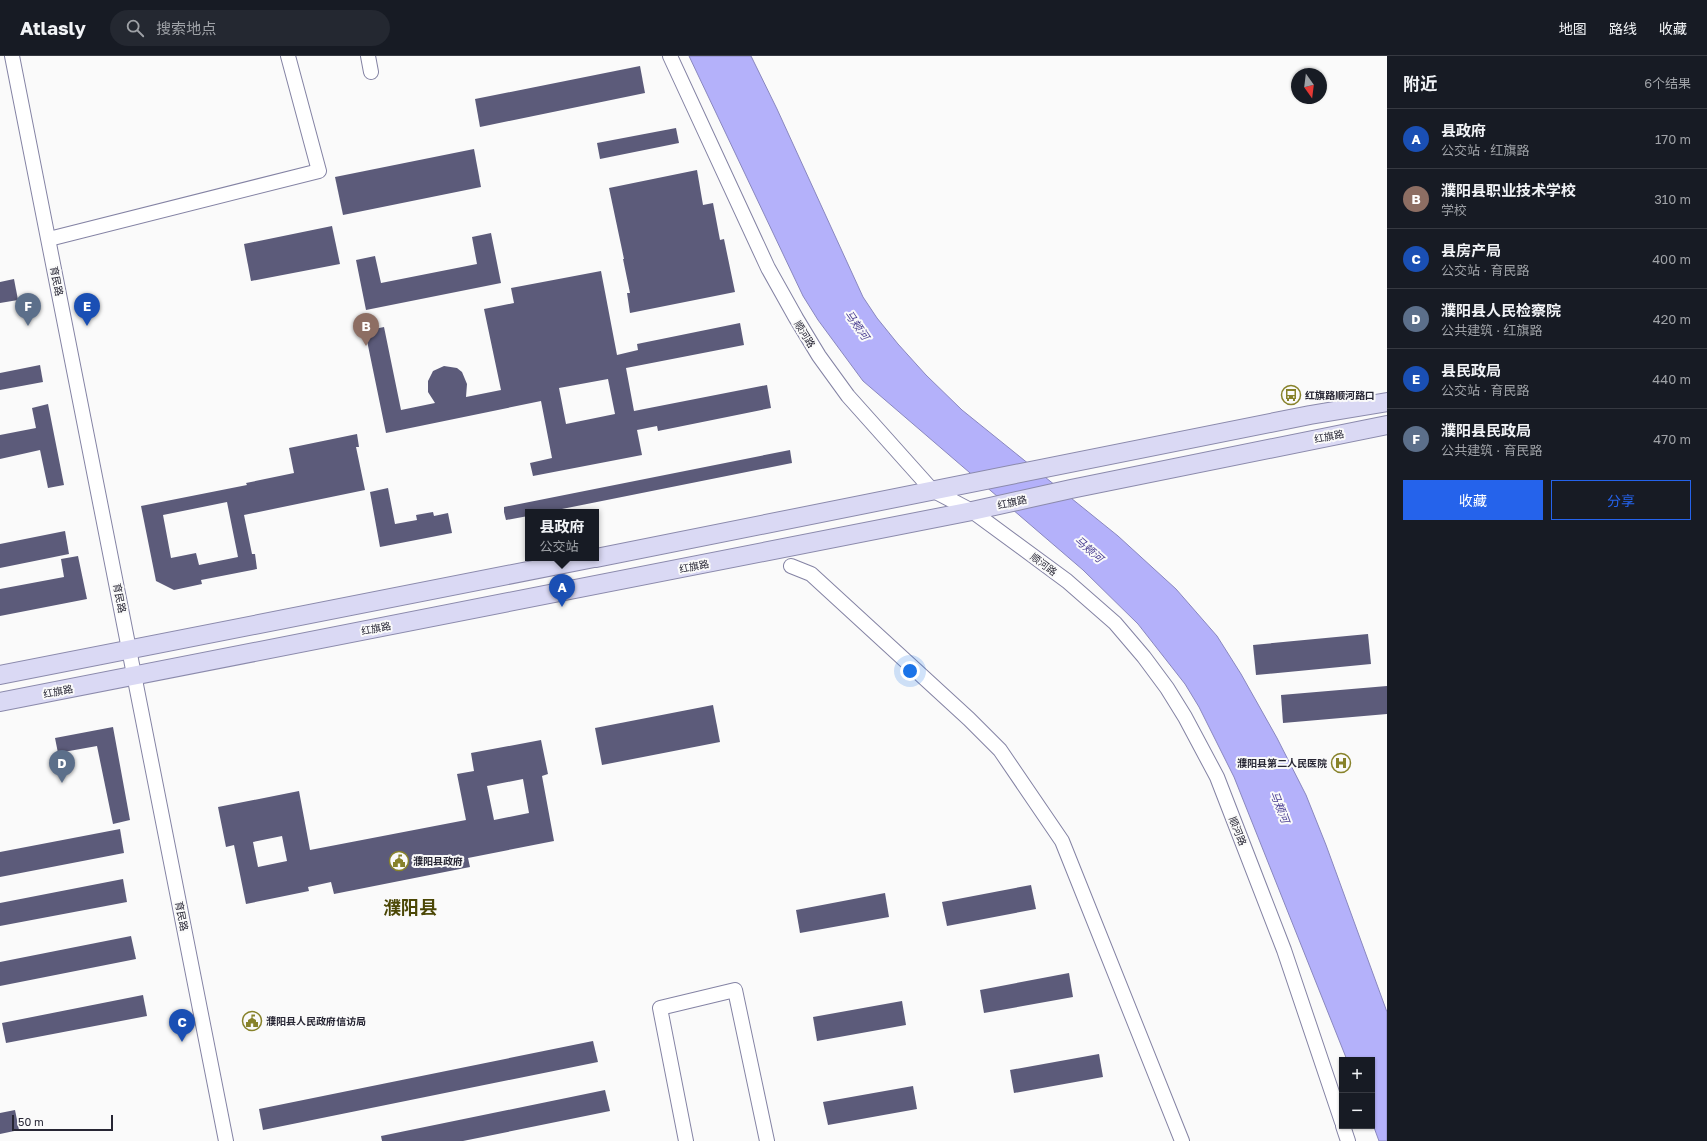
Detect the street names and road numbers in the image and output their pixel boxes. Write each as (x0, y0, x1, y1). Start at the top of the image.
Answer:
street label: 育民路 (48, 265, 66, 297)
street label: 顺河路 (792, 318, 818, 350)
street label: 红旗路 (1313, 427, 1345, 445)
street label: 红旗路 (996, 493, 1028, 511)
street label: 顺河路 (1028, 550, 1060, 578)
street label: 红旗路 (678, 557, 710, 575)
street label: 育民路 (111, 582, 129, 614)
street label: 红旗路 (360, 619, 392, 637)
street label: 红旗路 (42, 682, 74, 700)
street label: 顺河路 (1227, 815, 1249, 847)
street label: 育民路 (173, 900, 191, 932)

